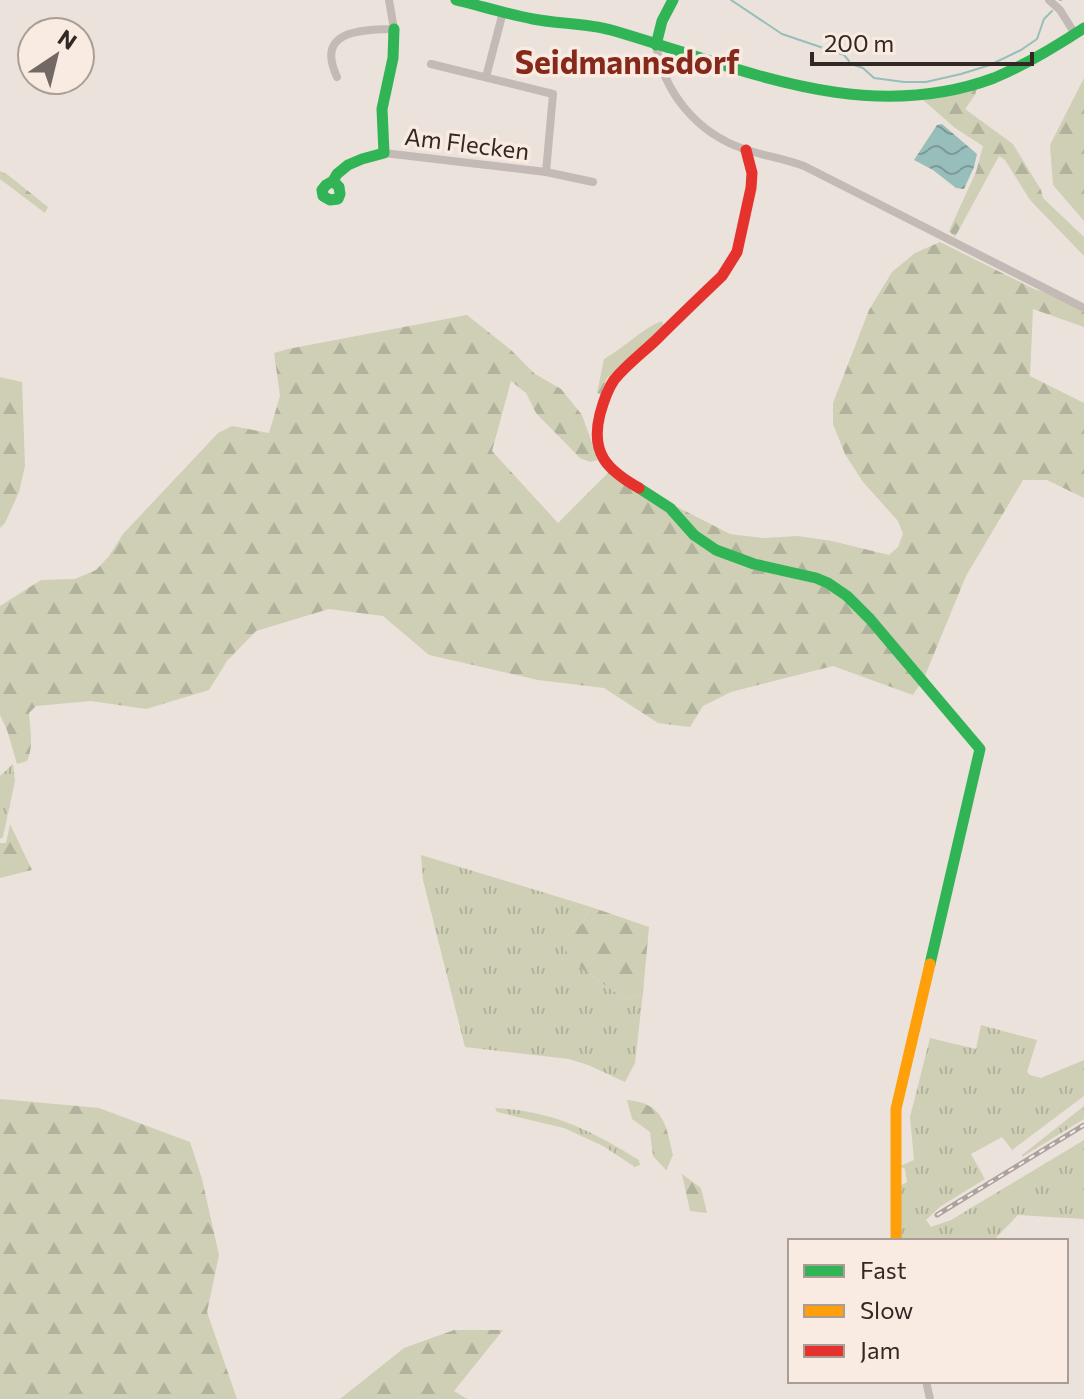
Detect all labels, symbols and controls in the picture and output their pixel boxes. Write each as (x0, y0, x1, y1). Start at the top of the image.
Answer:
north arrow (16, 16, 96, 96)
scale bar (812, 16, 1032, 66)
text: N (53, 23, 82, 55)
text: 200 m (824, 28, 894, 57)
district label: Seidmannsdorf (515, 41, 740, 81)
street label: Am Flecken (403, 121, 531, 165)
legend (788, 1239, 1068, 1383)
text: Fast (860, 1255, 907, 1284)
text: Slow (860, 1295, 913, 1324)
text: Jam (860, 1335, 900, 1364)

